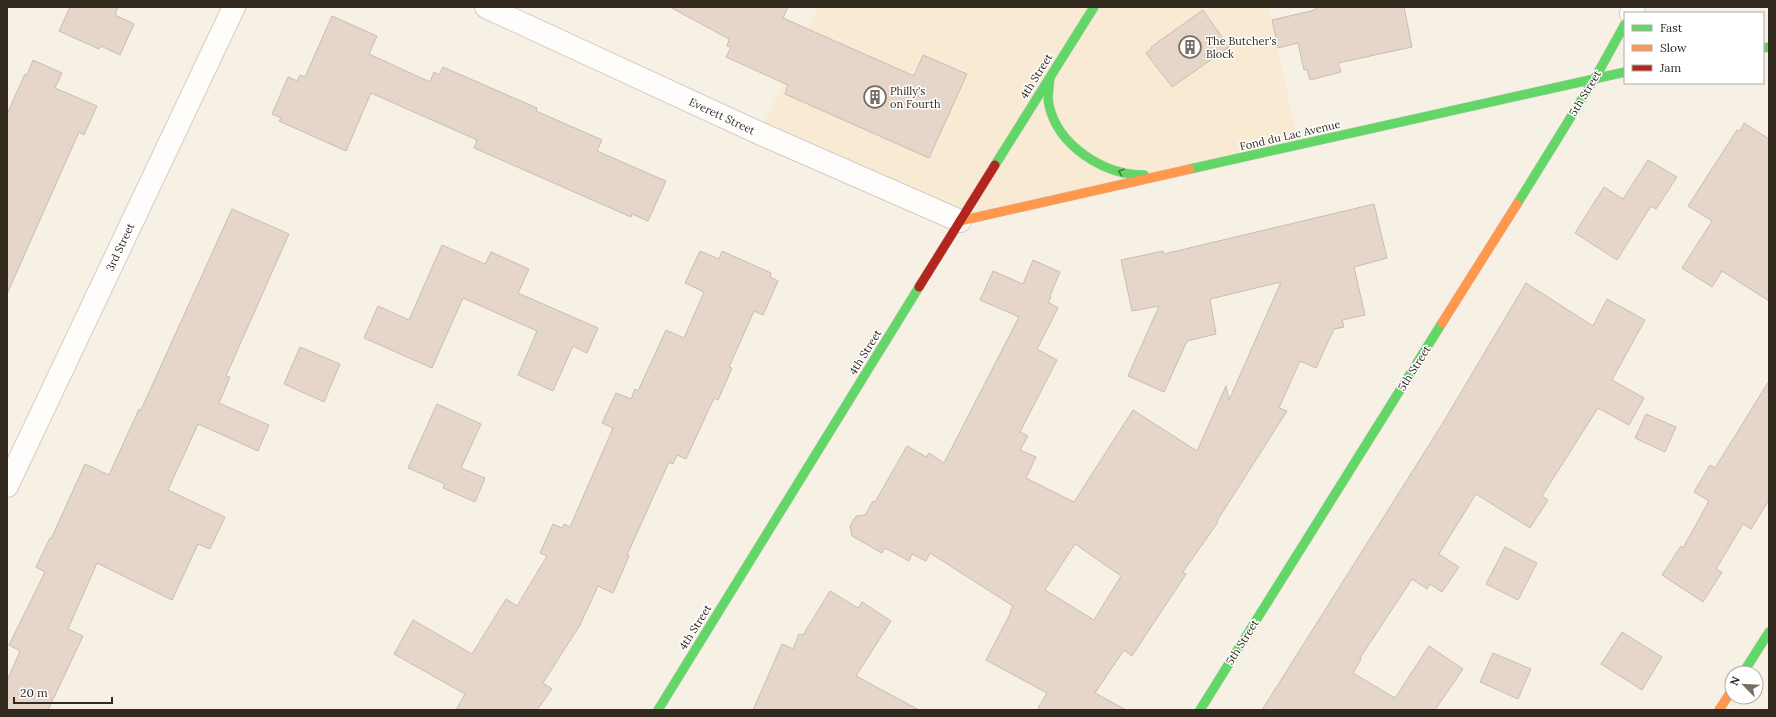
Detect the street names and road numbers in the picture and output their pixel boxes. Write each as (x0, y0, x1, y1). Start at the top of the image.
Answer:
street label: 4th Street (1017, 50, 1056, 101)
street label: 5th Street (1566, 67, 1604, 118)
street label: Everett Street (687, 95, 758, 138)
street label: Fond du Lac Avenue (1238, 117, 1342, 153)
street label: 3rd Street (103, 220, 138, 273)
street label: 4th Street (846, 326, 885, 377)
street label: 5th Street (1395, 342, 1434, 393)
street label: 4th Street (676, 601, 715, 652)
street label: 5th Street (1223, 616, 1262, 667)

